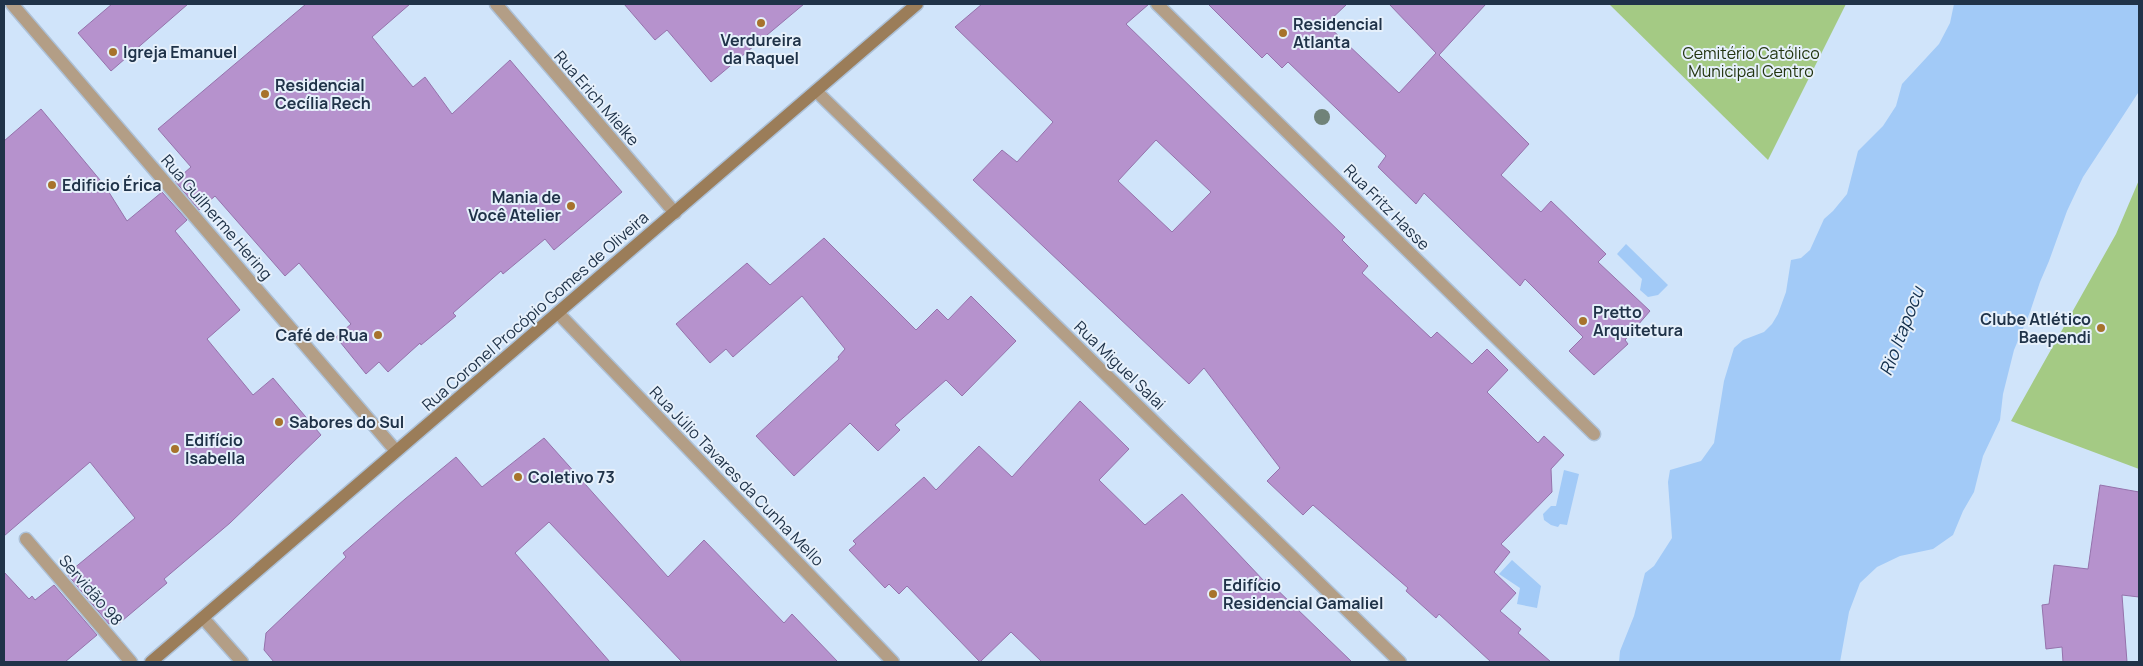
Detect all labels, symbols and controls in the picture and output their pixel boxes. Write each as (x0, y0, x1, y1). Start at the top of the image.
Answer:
place label: Residencial Atlanta (1293, 13, 1383, 53)
marker: Verdureira da Raquel (755, 17, 767, 29)
marker: Residencial Atlanta (1277, 27, 1289, 39)
place label: Verdureira da Raquel (721, 29, 801, 69)
place label: Igreja Emanuel (123, 41, 237, 63)
park label: Cemitério Católico Municipal Centro (1682, 42, 1820, 82)
marker: Igreja Emanuel (107, 46, 119, 58)
street label: Rua Erich Mielke (550, 46, 644, 150)
place label: Residencial Cecília Rech (275, 74, 371, 114)
marker: Residencial Cecília Rech (259, 88, 271, 100)
street label: Rua Guilherme Hering (156, 150, 278, 284)
street label: Rua Fritz Hasse (1339, 159, 1435, 255)
place label: Edificio Érica (62, 174, 162, 196)
marker: Edificio Érica (46, 179, 58, 191)
place label: Mania de Você Atelier (468, 186, 561, 226)
marker: Mania de Você Atelier (565, 200, 577, 212)
street label: Rua Coronel Procópio Gomes de Oliveira (417, 206, 653, 416)
water label: Rio Itapocu (1873, 282, 1929, 379)
place label: Pretto Arquitetura (1593, 301, 1683, 341)
place label: Clube Atlético Baependi (1980, 308, 2091, 348)
marker: Pretto Arquitetura (1577, 315, 1589, 327)
street label: Rua Miguel Salai (1069, 316, 1171, 414)
marker: Clube Atlético Baependi (2095, 322, 2107, 334)
place label: Café de Rua (276, 324, 368, 346)
marker: Café de Rua (372, 329, 384, 341)
street label: Rua Júlio Tavares da Cunha Mello (645, 381, 829, 571)
place label: Sabores do Sul (289, 411, 404, 433)
marker: Sabores do Sul (273, 416, 285, 428)
place label: Edifício Isabella (185, 429, 245, 469)
marker: Edifício Isabella (169, 443, 181, 455)
place label: Coletivo 73 (528, 466, 615, 488)
marker: Coletivo 73 (512, 471, 524, 483)
street label: Servidão 98 (54, 550, 128, 630)
place label: Edifício Residencial Gamaliel (1223, 574, 1383, 614)
marker: Edifício Residencial Gamaliel (1207, 588, 1219, 600)

